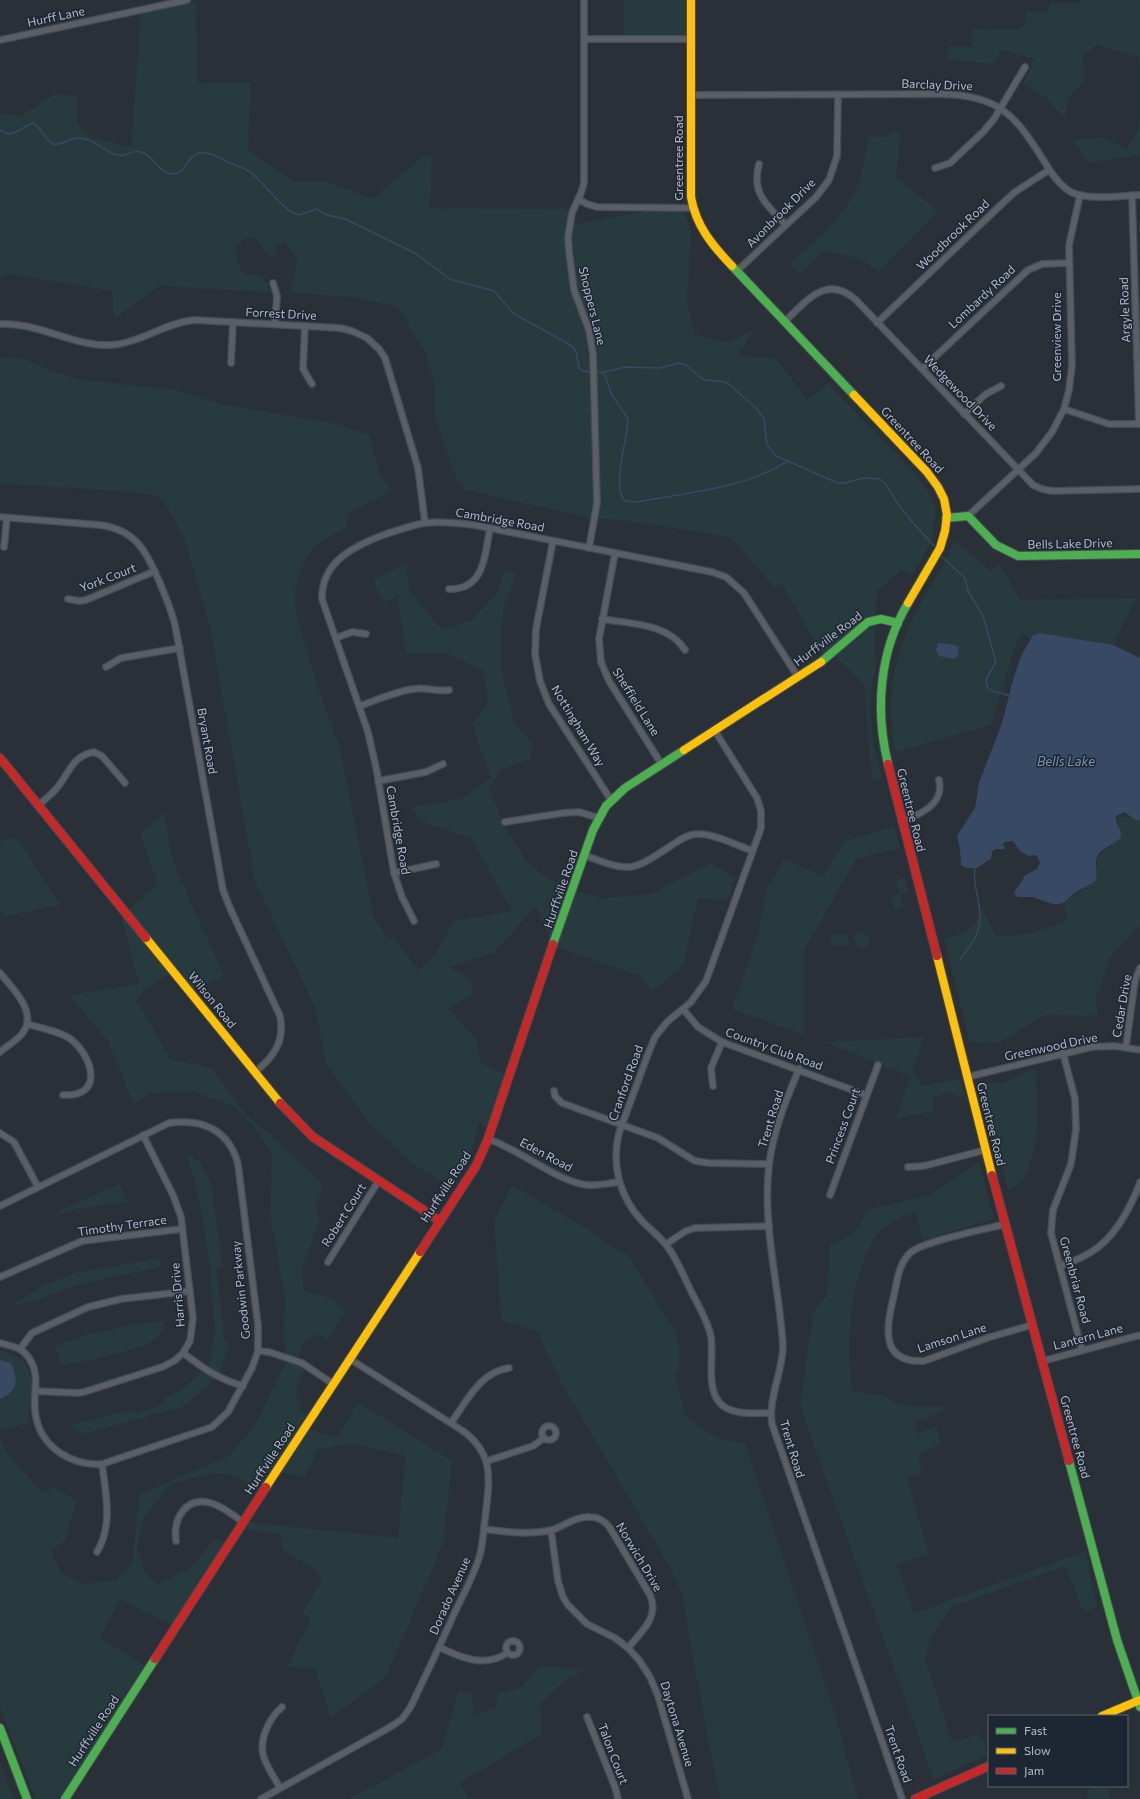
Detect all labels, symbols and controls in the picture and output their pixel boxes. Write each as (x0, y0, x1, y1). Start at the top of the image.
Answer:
street label: Hurff Lane (26, 3, 86, 29)
street label: Barclay Drive (901, 76, 973, 92)
street label: Greentree Road (671, 115, 685, 201)
street label: Avonbrook Drive (743, 175, 818, 250)
street label: Woodbrook Road (913, 196, 992, 272)
street label: Lombardy Road (945, 262, 1018, 331)
street label: Shoppers Lane (576, 265, 609, 346)
street label: Argyle Road (1116, 277, 1132, 343)
street label: Greenview Drive (1049, 292, 1063, 382)
street label: Forrest Drive (245, 304, 317, 322)
street label: Wedgewood Drive (921, 352, 1000, 433)
street label: Greentree Road (878, 403, 947, 475)
street label: Cambridge Road (455, 504, 546, 534)
street label: Bells Lake Drive (1027, 535, 1113, 551)
street label: York Court (77, 560, 138, 594)
street label: Hurffville Road (791, 608, 864, 668)
street label: Sheffield Lane (610, 665, 663, 738)
street label: Nottingham Way (549, 682, 609, 769)
street label: Bryant Road (195, 707, 221, 775)
water label: Bells Lake (1037, 753, 1095, 769)
street label: Greentree Road (895, 767, 929, 853)
street label: Cambridge Road (384, 784, 414, 875)
street label: Hurffville Road (540, 848, 580, 930)
street label: Wilson Road (186, 968, 240, 1030)
street label: Cedar Drive (1109, 973, 1133, 1038)
street label: Country Club Road (724, 1024, 825, 1072)
street label: Greenwood Drive (1003, 1029, 1099, 1063)
street label: Cranford Road (605, 1043, 645, 1122)
street label: Greentree Road (975, 1081, 1009, 1167)
street label: Princess Court (822, 1086, 862, 1165)
street label: Trent Road (755, 1088, 785, 1149)
street label: Eden Road (518, 1134, 575, 1174)
street label: Hurffville Road (417, 1148, 473, 1225)
street label: Robert Court (318, 1180, 368, 1249)
street label: Timothy Terrace (77, 1212, 167, 1238)
street label: Greenbriar Road (1058, 1235, 1094, 1325)
street label: Goodwin Parkway (228, 1240, 252, 1340)
street label: Harris Drive (167, 1262, 187, 1328)
street label: Lamson Lane (915, 1319, 988, 1355)
street label: Lantern Lane (1051, 1320, 1124, 1352)
street label: Greentree Road (1058, 1394, 1094, 1480)
street label: Trent Road (778, 1418, 808, 1479)
street label: Hurffville Road (241, 1420, 297, 1497)
street label: Norwich Drive (614, 1520, 666, 1593)
street label: Dorado Avenue (426, 1555, 472, 1637)
street label: Daytona Avenue (658, 1679, 698, 1768)
street label: Hurffville Road (65, 1692, 121, 1769)
legend (988, 1715, 1128, 1787)
street label: Talon Court (596, 1721, 632, 1786)
street label: Trent Road (883, 1723, 915, 1784)
text: Fast (1024, 1723, 1047, 1737)
text: Slow (1024, 1743, 1051, 1757)
text: Jam (1024, 1763, 1044, 1778)

